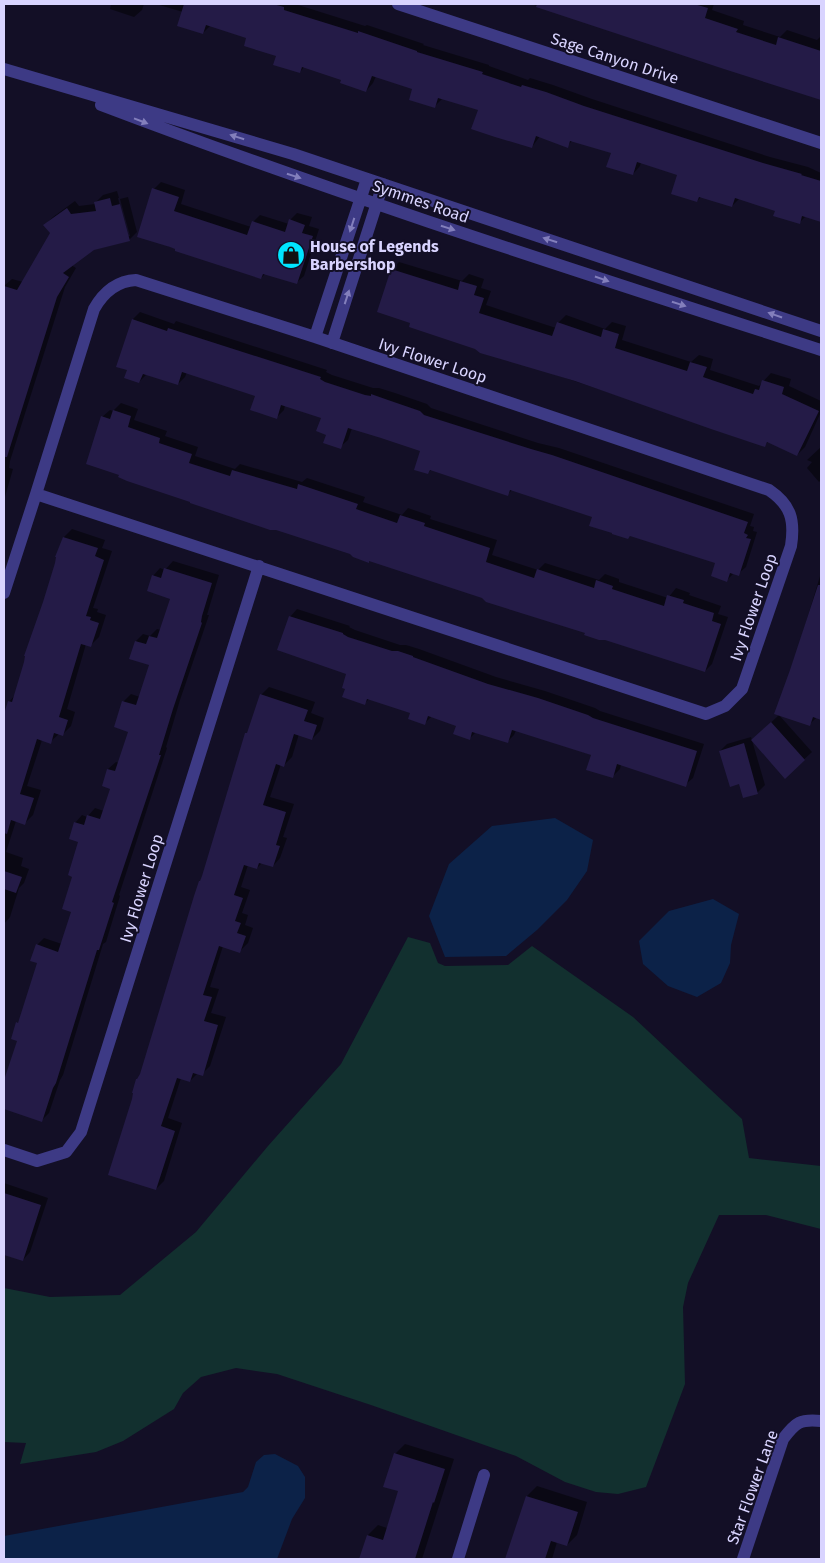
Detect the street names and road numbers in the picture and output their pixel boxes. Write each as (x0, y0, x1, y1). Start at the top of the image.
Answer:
street label: Sage Canyon Drive (548, 29, 681, 88)
street label: Symmes Road (370, 176, 472, 227)
street label: Ivy Flower Loop (376, 334, 489, 387)
street label: Ivy Flower Loop (726, 551, 781, 664)
street label: Ivy Flower Loop (116, 831, 167, 945)
street label: Star Flower Lane (723, 1427, 782, 1547)

